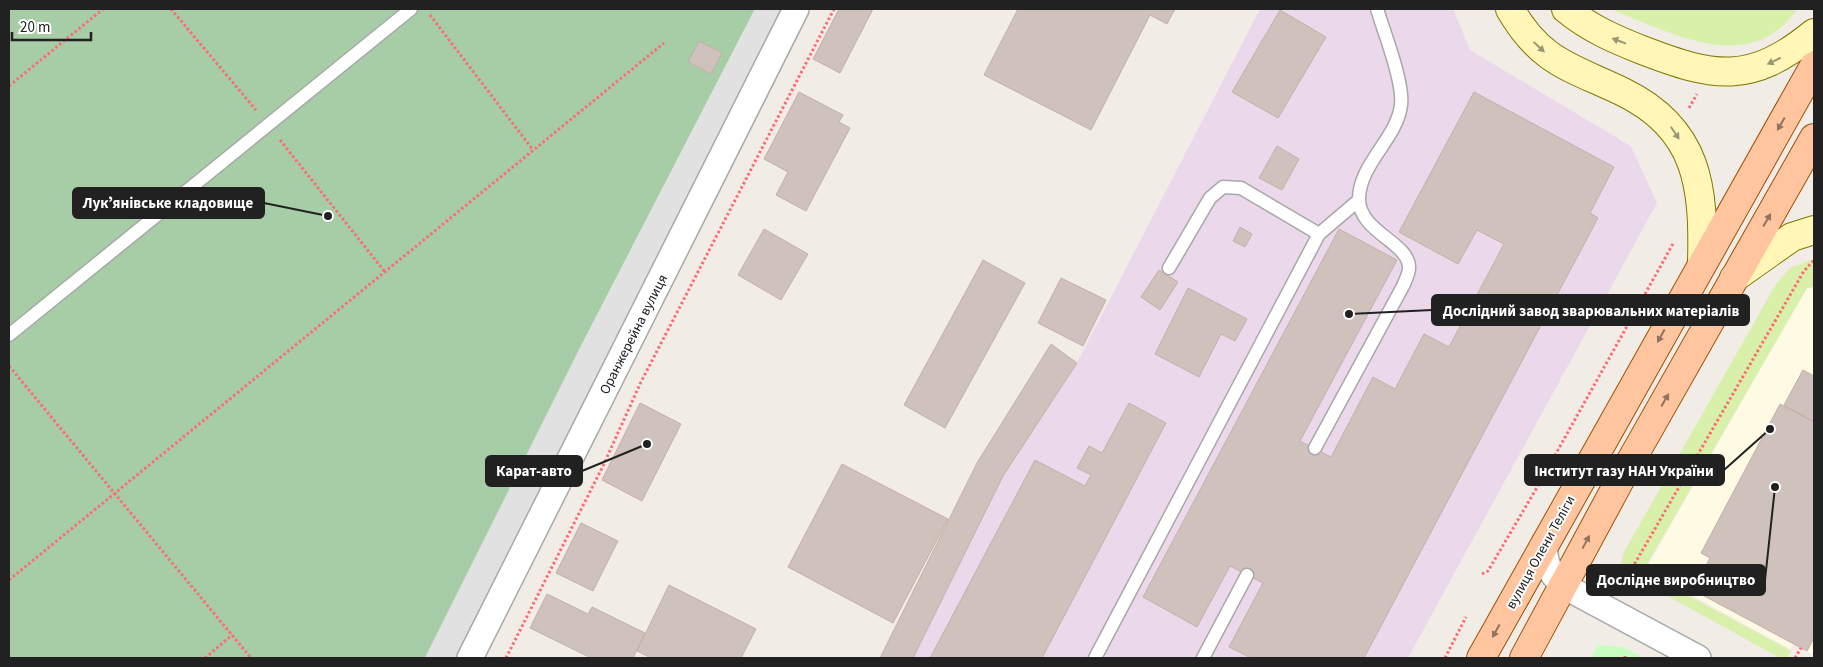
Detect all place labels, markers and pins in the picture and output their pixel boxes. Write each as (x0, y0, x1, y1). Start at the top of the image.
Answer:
callout: Лукʼянівське кладовище (73, 188, 264, 218)
callout: Дослідний завод зварювальних матеріалів (1432, 295, 1749, 325)
callout: Інститут газу НАН України (1525, 455, 1724, 485)
callout: Карат-авто (486, 456, 582, 486)
callout: Дослідне виробництво (1587, 565, 1765, 595)

